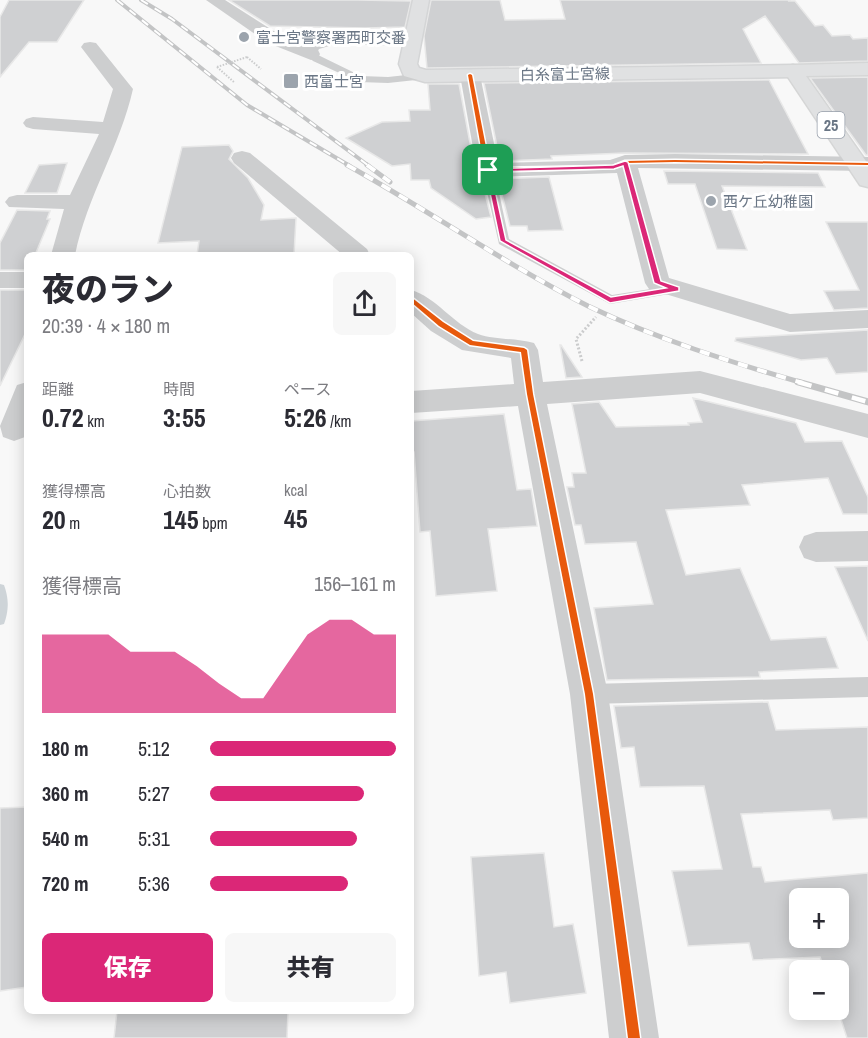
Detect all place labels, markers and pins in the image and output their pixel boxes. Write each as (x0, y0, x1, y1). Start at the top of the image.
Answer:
place label: 富士宮警察署西町交番 (256, 27, 406, 48)
marker: 富士宮警察署西町交番 (237, 30, 251, 44)
place label: 西富士宮 (304, 71, 364, 92)
marker: 西富士宮 (282, 72, 300, 90)
pin (462, 144, 513, 195)
place label: 西ケ丘幼稚園 (723, 191, 813, 212)
marker: 西ケ丘幼稚園 (704, 194, 718, 208)

